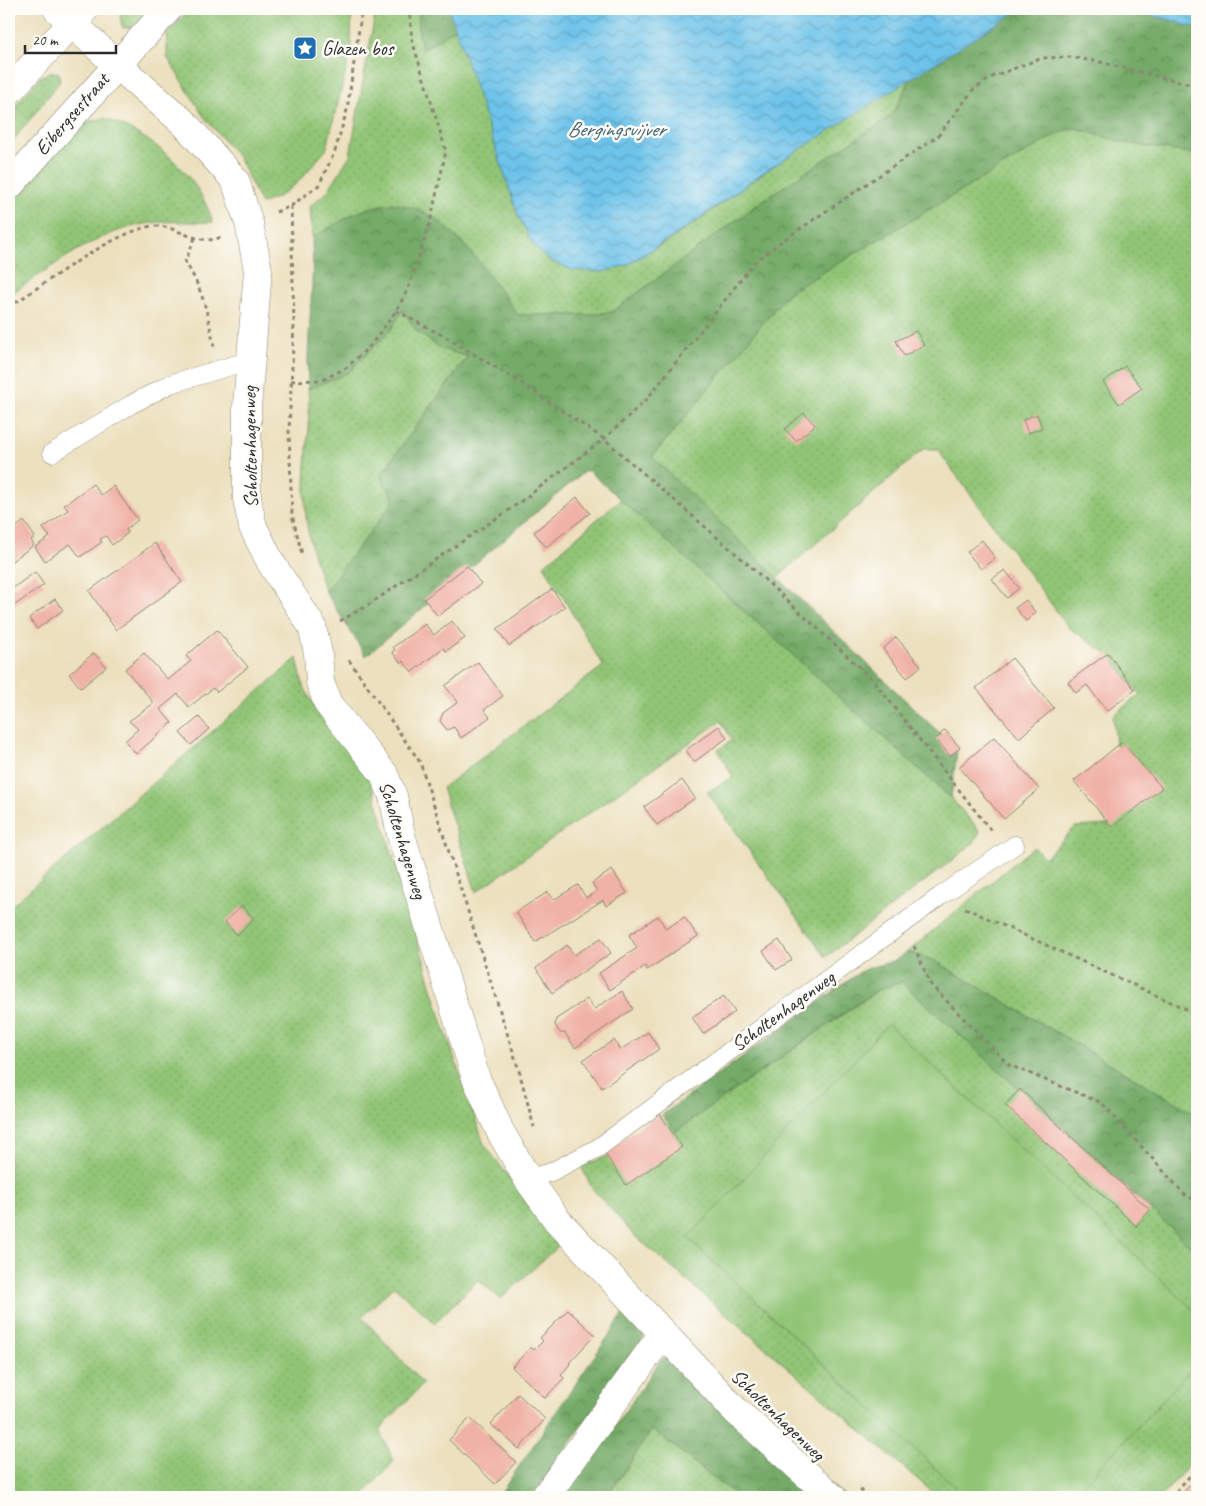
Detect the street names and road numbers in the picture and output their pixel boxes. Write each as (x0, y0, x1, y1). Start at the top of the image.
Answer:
street label: Eibergsestraat (29, 66, 116, 160)
street label: Scholtenhagenweg (236, 385, 264, 508)
street label: Scholtenhagenweg (373, 778, 433, 903)
street label: Scholtenhagenweg (726, 965, 840, 1057)
street label: Scholtenhagenweg (725, 1364, 831, 1467)

